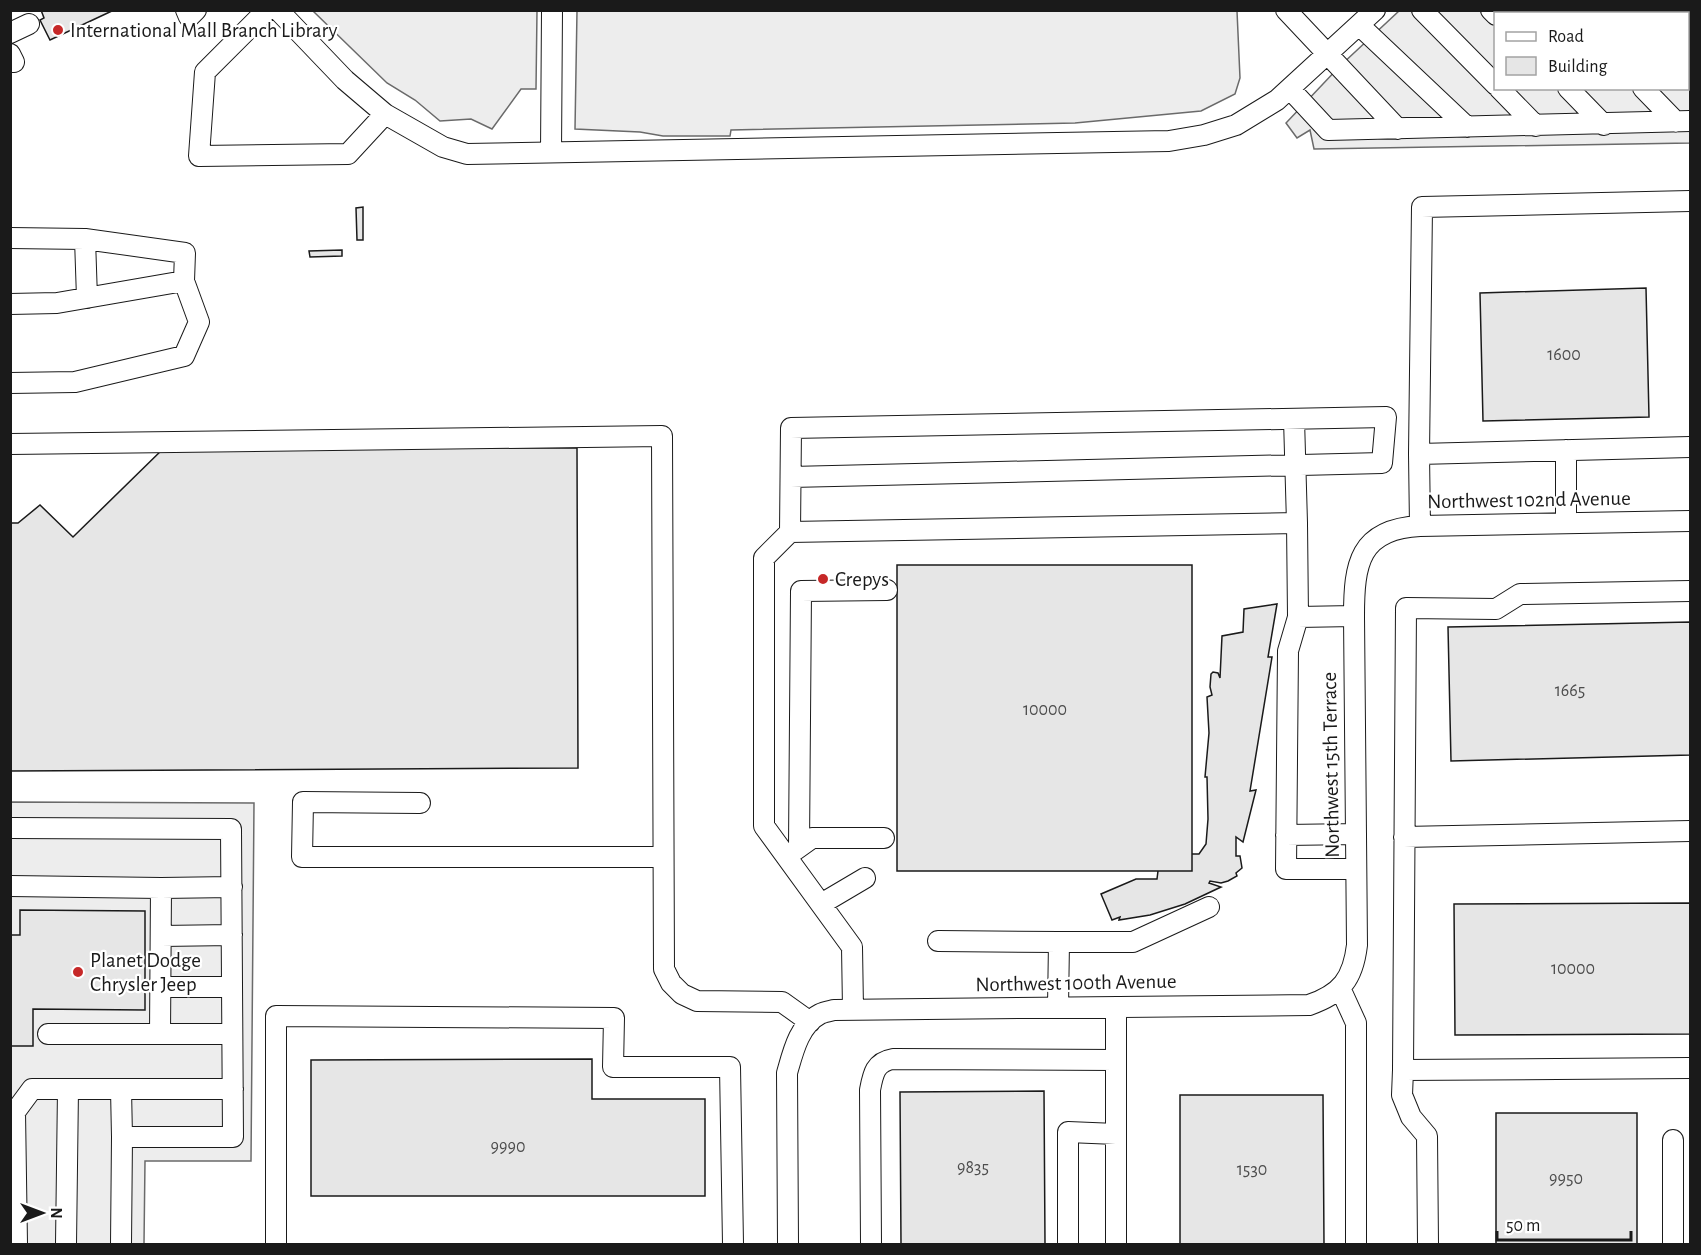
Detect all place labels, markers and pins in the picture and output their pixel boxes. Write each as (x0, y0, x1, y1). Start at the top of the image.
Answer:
place label: International Mall Branch Library (70, 20, 338, 41)
marker: International Mall Branch Library (51, 23, 65, 37)
place label: Crepys (835, 569, 889, 590)
marker: Crepys (816, 572, 830, 586)
place label: Planet Dodge Chrysler Jeep (90, 950, 201, 995)
marker: Planet Dodge Chrysler Jeep (71, 965, 85, 979)

